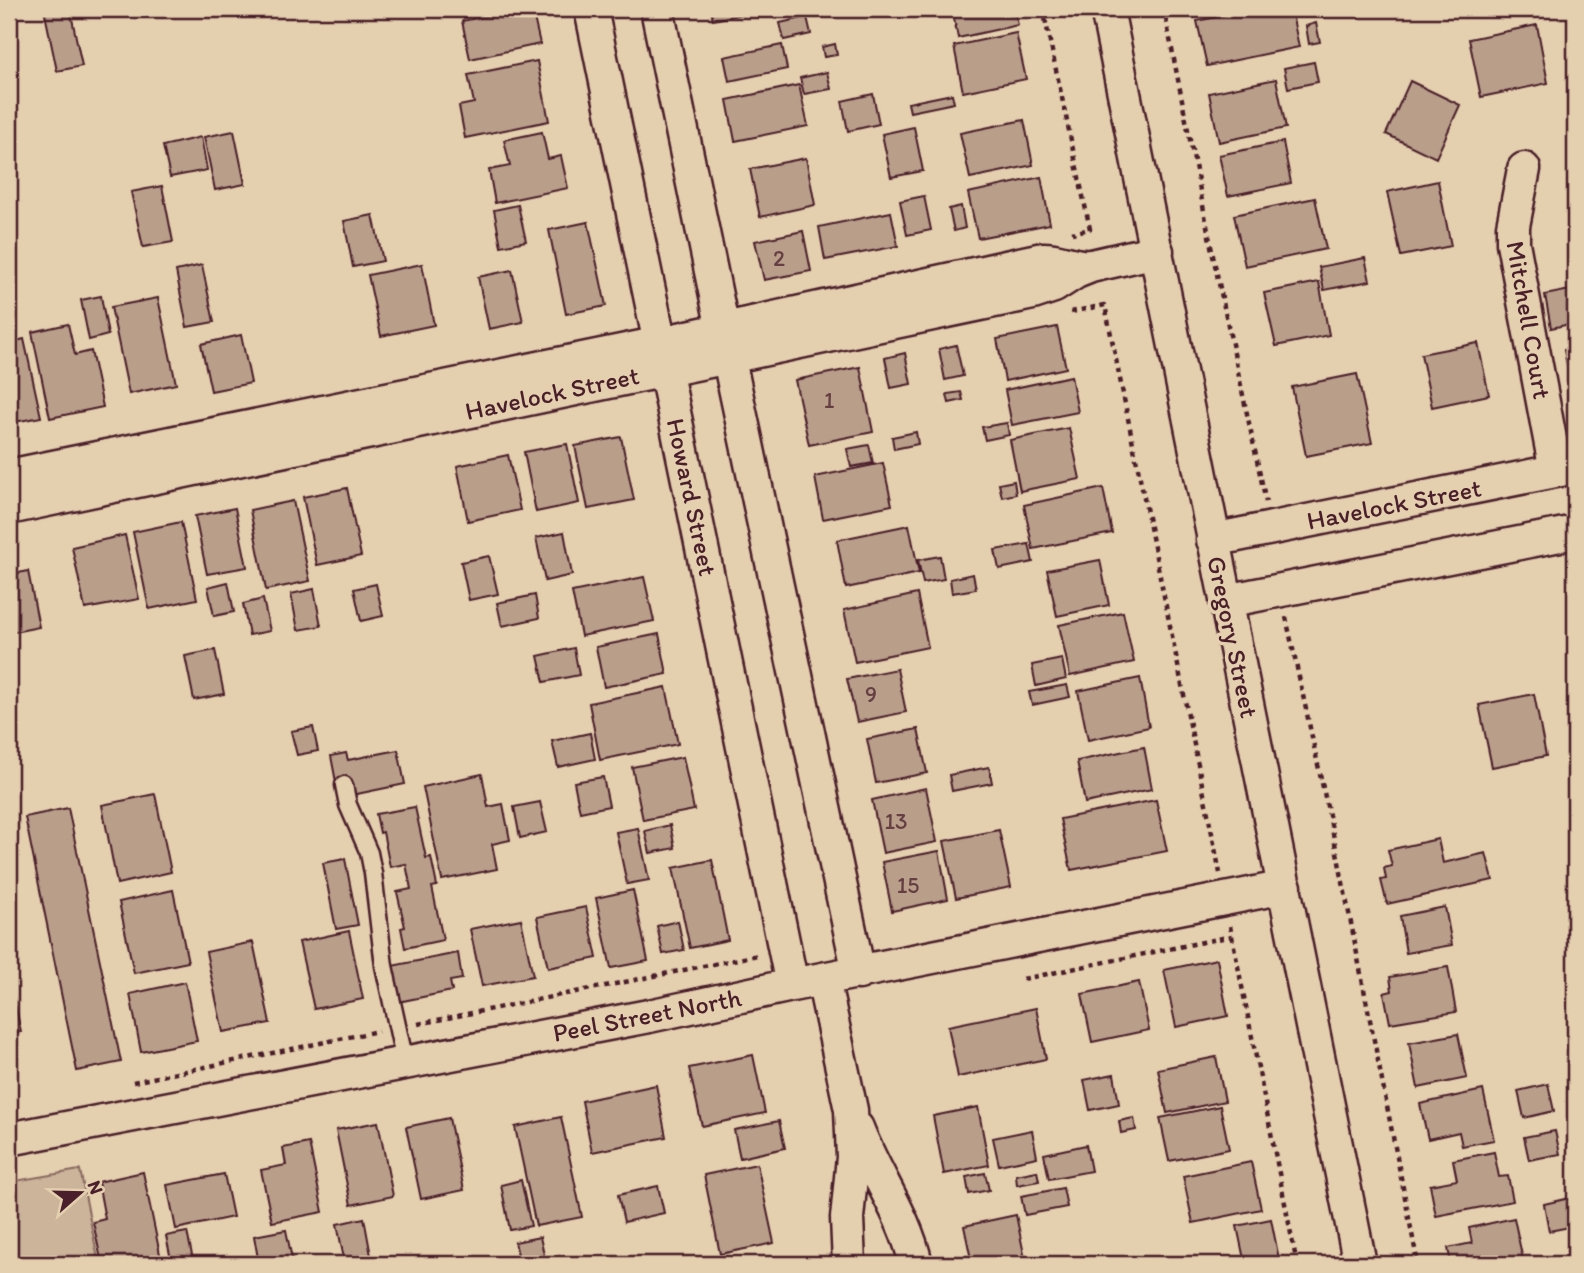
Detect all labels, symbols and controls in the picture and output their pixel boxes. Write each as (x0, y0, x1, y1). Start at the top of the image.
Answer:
street label: Mitchell Court (1499, 239, 1559, 402)
house number: 2 (773, 244, 785, 272)
street label: Havelock Street (462, 359, 642, 427)
house number: 1 (824, 386, 835, 414)
street label: Howard Street (660, 415, 724, 579)
street label: Havelock Street (1304, 471, 1484, 537)
street label: Gregory Street (1200, 553, 1266, 721)
house number: 9 (865, 680, 877, 708)
house number: 13 (884, 807, 908, 835)
house number: 15 (897, 871, 919, 899)
street label: Peel Street North (550, 981, 744, 1049)
north arrow (46, 1158, 116, 1228)
text: N (83, 1177, 109, 1197)

